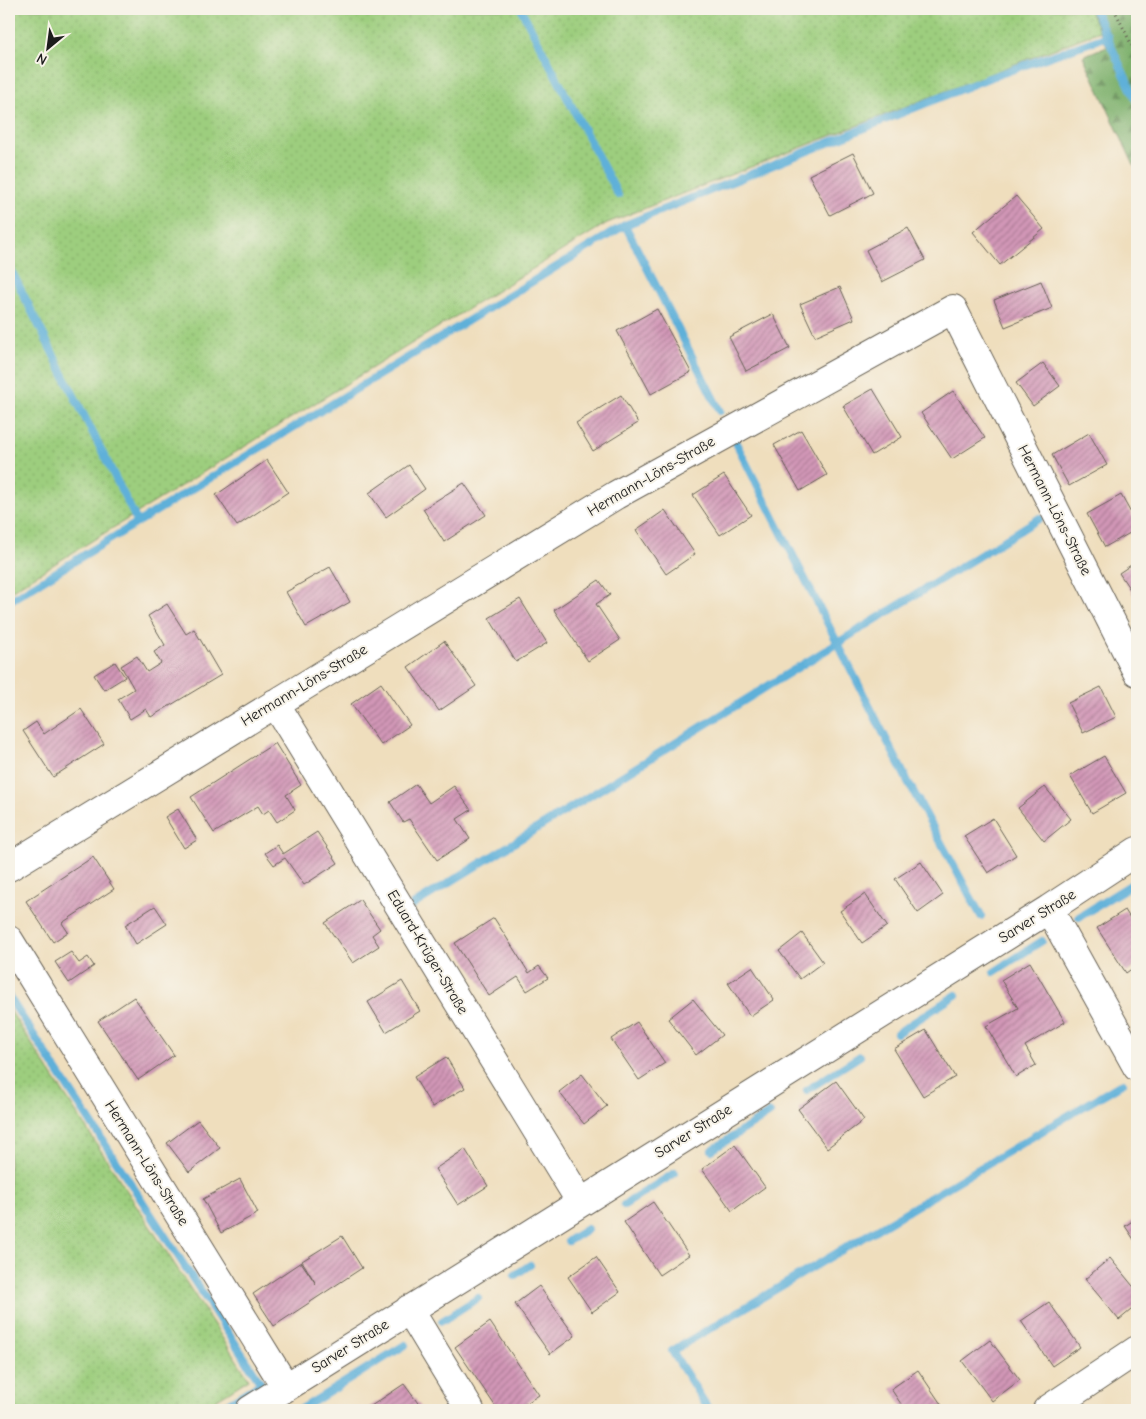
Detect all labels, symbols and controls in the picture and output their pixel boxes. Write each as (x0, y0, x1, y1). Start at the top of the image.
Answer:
north arrow (22, 22, 72, 72)
text: N (34, 49, 50, 69)
street label: Hermann-Löns-Straße (584, 432, 718, 520)
street label: Hermann-Löns-Straße (1014, 442, 1096, 579)
street label: Hermann-Löns-Straße (238, 640, 371, 730)
street label: Sarver Straße (995, 885, 1079, 947)
street label: Eduard-Krüger-Straße (384, 886, 473, 1018)
street label: Hermann-Löns-Straße (101, 1097, 193, 1229)
street label: Sarver Straße (651, 1100, 735, 1162)
street label: Sarver Straße (308, 1315, 392, 1377)

